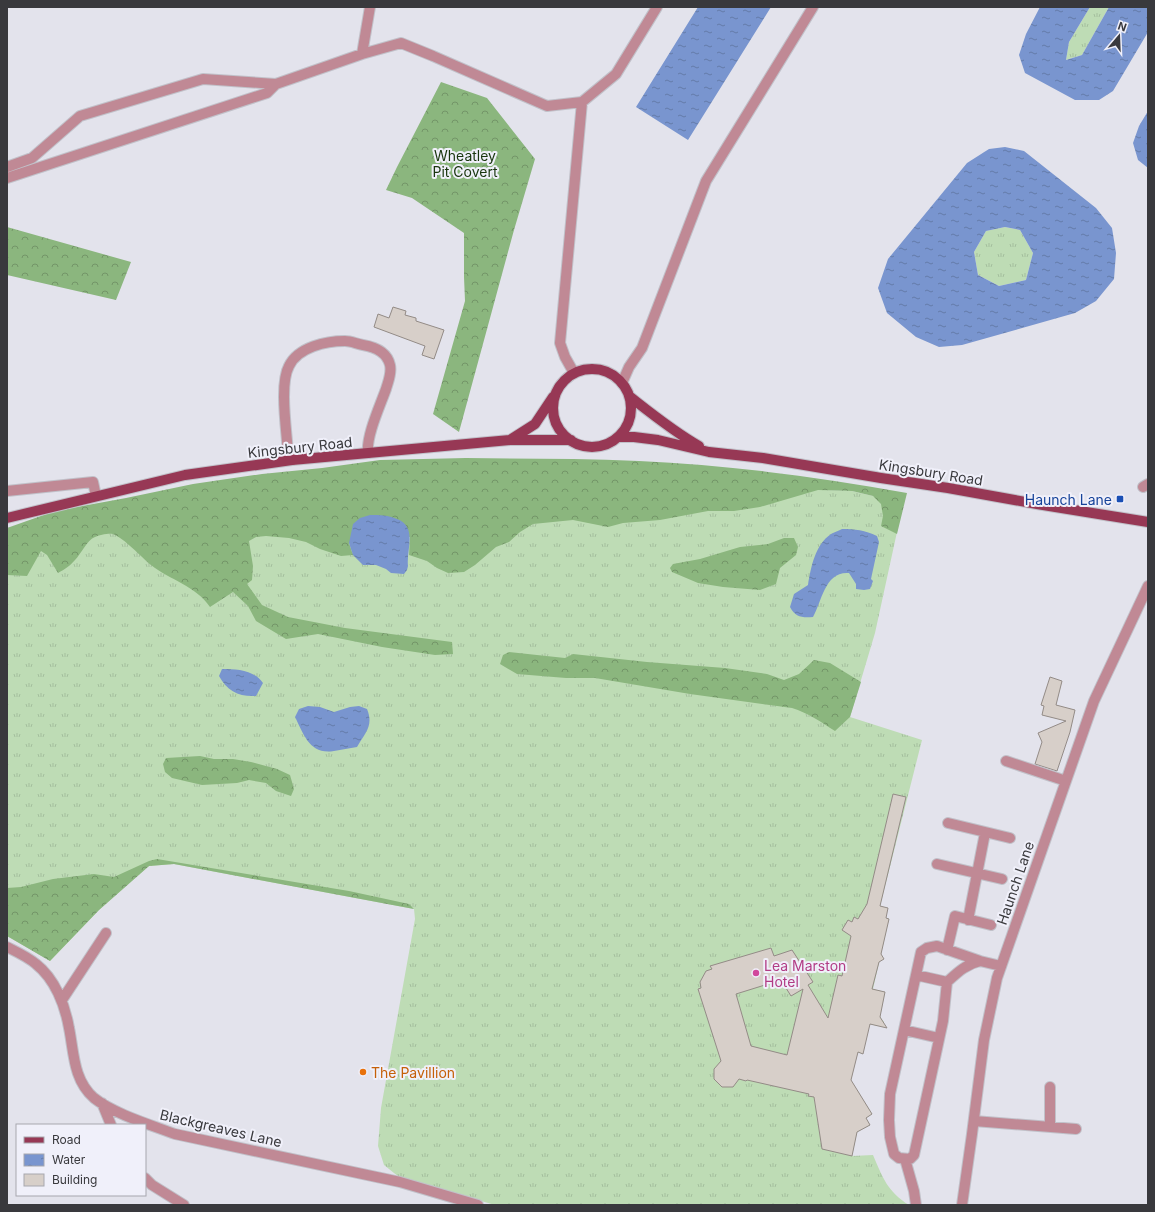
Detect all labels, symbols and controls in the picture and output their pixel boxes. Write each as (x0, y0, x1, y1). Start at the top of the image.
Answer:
north arrow (1099, 16, 1139, 56)
text: N (1116, 19, 1129, 35)
park label: Wheatley Pit Covert (432, 147, 498, 180)
street label: Kingsbury Road (247, 433, 353, 461)
street label: Kingsbury Road (878, 455, 984, 489)
place label: Haunch Lane (1025, 491, 1112, 508)
marker: Haunch Lane (1115, 494, 1125, 504)
street label: Haunch Lane (993, 839, 1037, 927)
place label: Lea Marston Hotel (764, 957, 846, 990)
marker: Lea Marston Hotel (751, 968, 761, 978)
place label: The Pavillion (371, 1064, 455, 1081)
marker: The Pavillion (358, 1067, 368, 1077)
street label: Blackgreaves Lane (158, 1106, 284, 1150)
legend (16, 1124, 146, 1196)
text: Road (52, 1132, 81, 1147)
text: Water (52, 1152, 86, 1167)
text: Building (52, 1172, 97, 1187)

